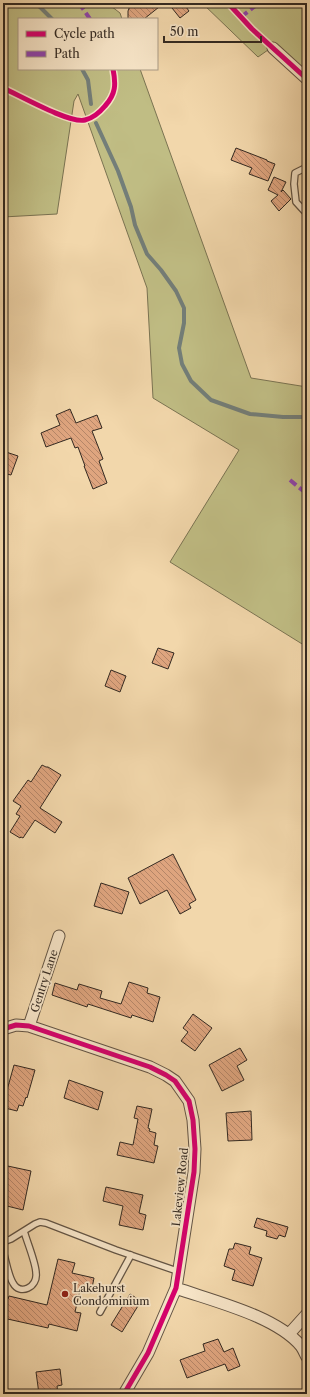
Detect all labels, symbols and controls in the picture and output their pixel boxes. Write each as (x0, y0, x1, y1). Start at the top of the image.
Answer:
legend (18, 18, 158, 70)
scale bar (164, 18, 261, 44)
text: 50 m (170, 24, 199, 39)
text: Cycle path (54, 26, 115, 41)
text: Path (54, 46, 80, 61)
street label: Gentry Lane (27, 948, 61, 1014)
street label: Lakeview Road (169, 1147, 191, 1227)
place label: Lakehurst Condominium (73, 1281, 150, 1308)
marker: Lakehurst Condominium (60, 1289, 70, 1299)

